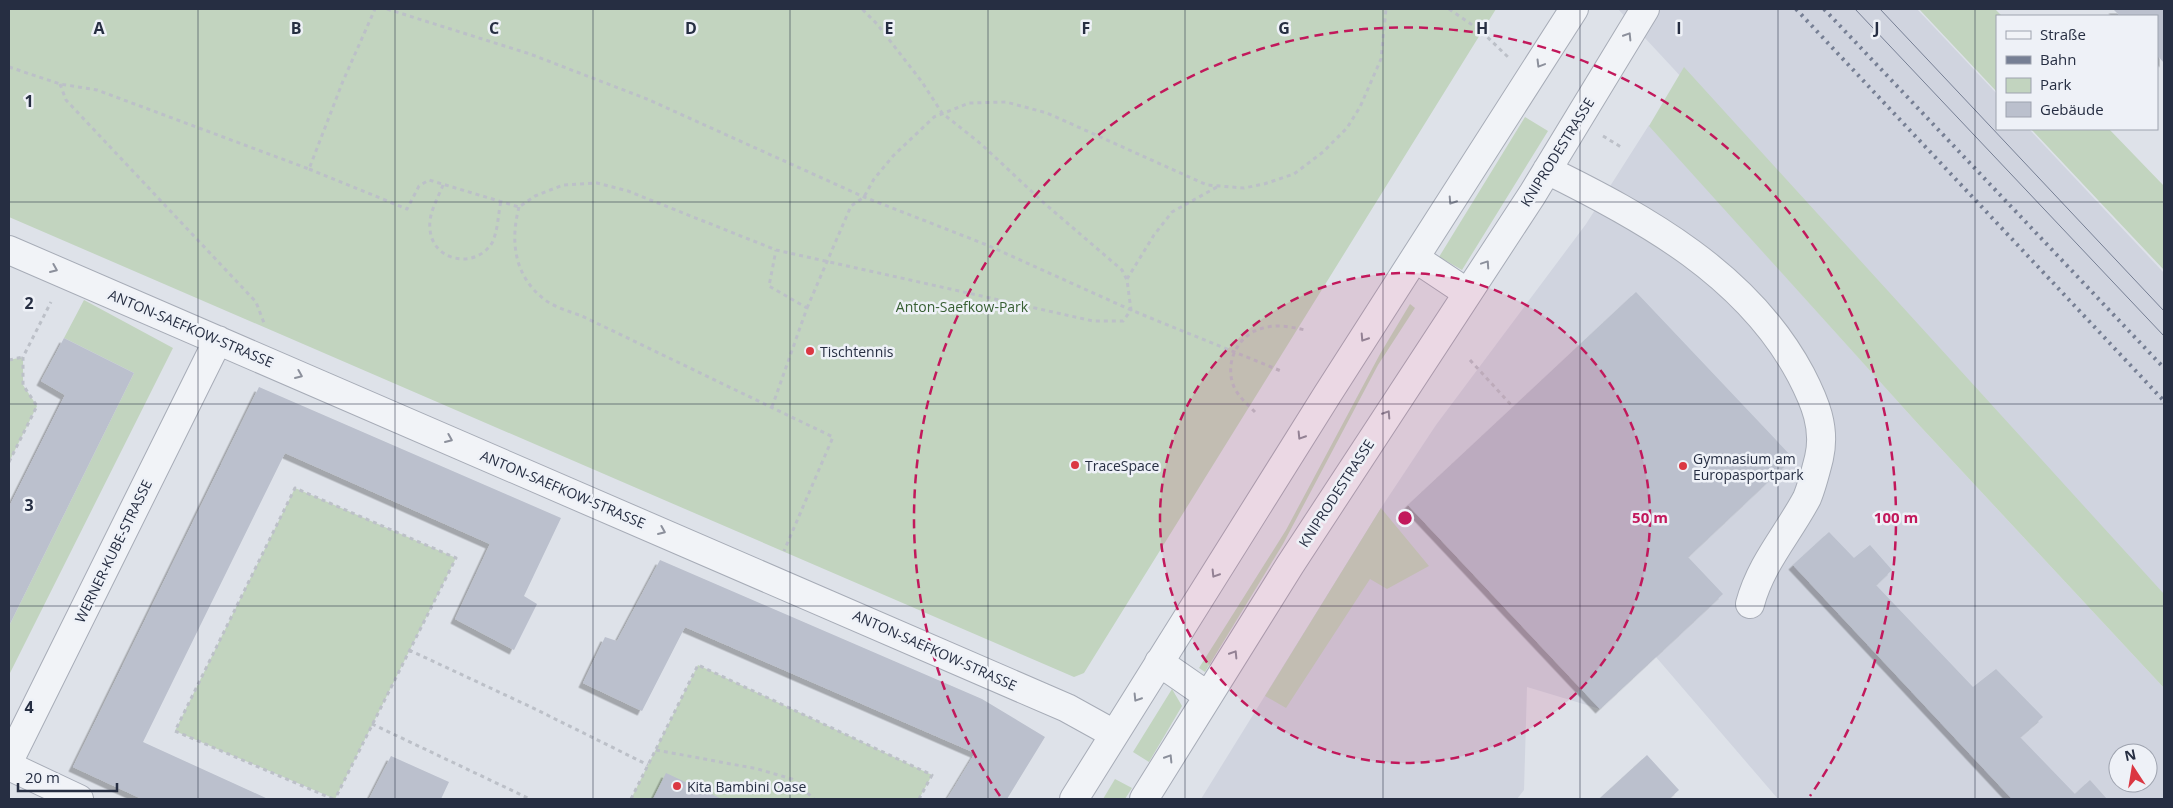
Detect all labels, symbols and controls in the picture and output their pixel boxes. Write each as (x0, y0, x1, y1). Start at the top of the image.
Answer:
legend (1996, 15, 2158, 130)
text: A (93, 17, 105, 39)
text: B (291, 17, 301, 39)
text: C (489, 17, 499, 39)
text: D (685, 17, 697, 39)
text: E (885, 17, 894, 39)
text: F (1082, 17, 1090, 39)
text: G (1278, 17, 1290, 39)
text: H (1476, 17, 1488, 39)
text: I (1676, 17, 1682, 39)
text: J (1872, 17, 1880, 39)
text: Straße (2040, 24, 2086, 44)
one-way arrow (1622, 33, 1632, 42)
text: Bahn (2040, 49, 2076, 69)
one-way arrow (1536, 59, 1546, 68)
text: Park (2040, 74, 2071, 94)
text: 1 (24, 90, 34, 112)
street label: KNIPRODESTRASSE (1516, 94, 1598, 210)
text: Gebäude (2040, 99, 2104, 119)
one-way arrow (1448, 196, 1458, 205)
one-way arrow (1479, 260, 1489, 269)
one-way arrow (49, 264, 57, 274)
street label: ANTON-SAEFKOW-STRASSE (106, 285, 276, 371)
text: 2 (24, 292, 34, 314)
park label: Anton-Saefkow-Park (896, 297, 1029, 316)
one-way arrow (1360, 332, 1370, 341)
place label: Tischtennis (820, 342, 894, 361)
marker: Tischtennis (804, 345, 816, 357)
one-way arrow (294, 368, 303, 379)
one-way arrow (1381, 411, 1391, 420)
one-way arrow (1297, 431, 1307, 440)
one-way arrow (444, 433, 453, 444)
street label: KNIPRODESTRASSE (1294, 435, 1378, 551)
street label: ANTON-SAEFKOW-STRASSE (478, 446, 648, 532)
place label: Gymnasium am Europasportpark (1693, 449, 1804, 484)
place label: TraceSpace (1085, 456, 1160, 475)
marker: TraceSpace (1069, 459, 1081, 471)
marker: Gymnasium am Europasportpark (1677, 460, 1689, 472)
street label: WERNER-KUBE-STRASSE (70, 476, 156, 626)
text: 3 (24, 494, 34, 516)
text: 50 m (1632, 507, 1668, 527)
text: 100 m (1874, 507, 1918, 527)
centre of rings (1396, 509, 1414, 527)
one-way arrow (657, 525, 666, 536)
one-way arrow (1211, 569, 1221, 578)
street label: ANTON-SAEFKOW-STRASSE (850, 605, 1020, 695)
one-way arrow (1227, 651, 1237, 660)
one-way arrow (1133, 693, 1143, 702)
text: 4 (24, 696, 34, 718)
north arrow (2108, 743, 2158, 793)
text: N (2123, 744, 2138, 765)
one-way arrow (1163, 754, 1173, 763)
scale bar (18, 760, 116, 792)
text: 20 m (25, 767, 60, 787)
place label: Kita Bambini Oase (687, 777, 806, 796)
marker: Kita Bambini Oase (671, 780, 683, 792)

